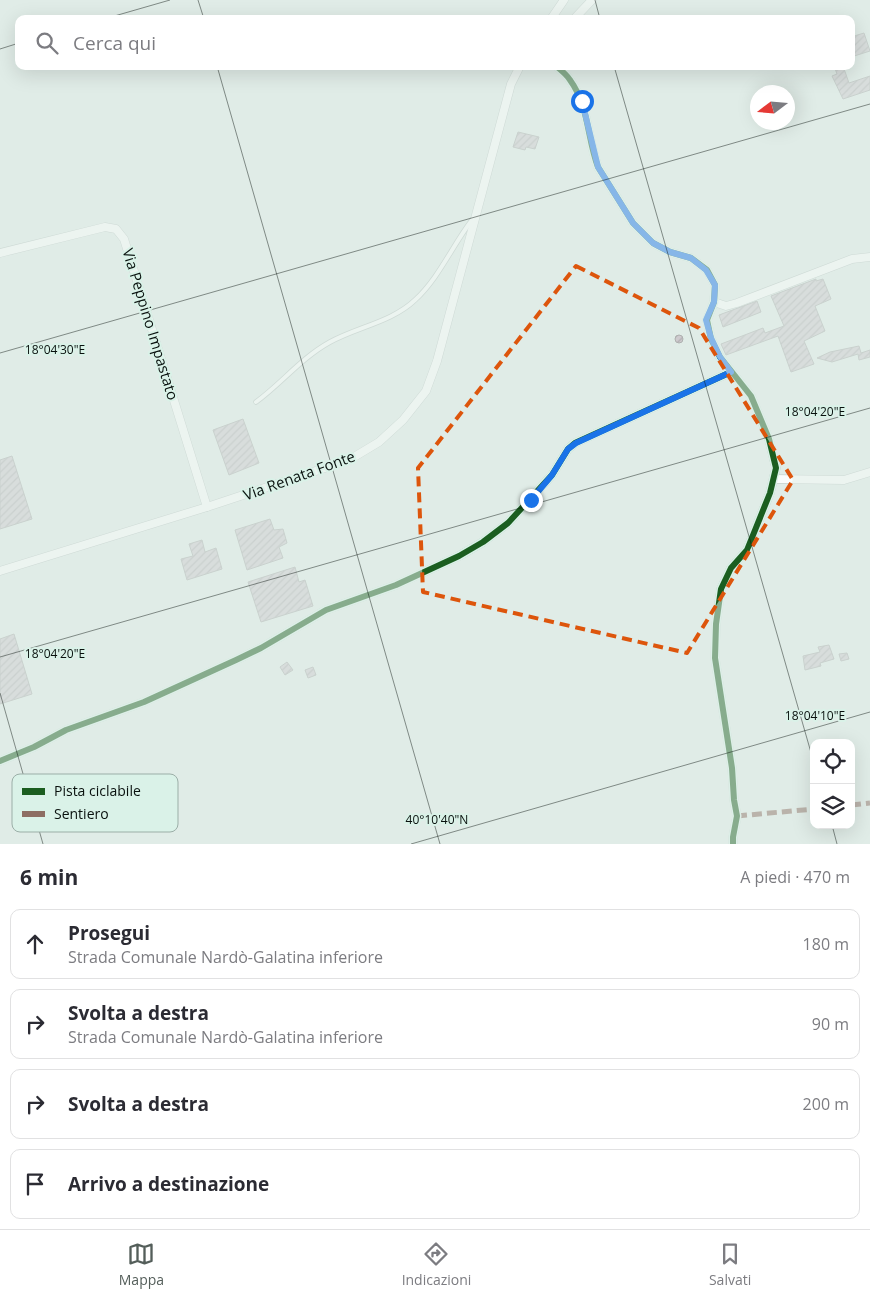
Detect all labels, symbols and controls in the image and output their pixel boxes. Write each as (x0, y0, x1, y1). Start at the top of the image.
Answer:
search box (15, 15, 855, 70)
icon: search (33, 29, 61, 57)
text: Cerca qui (73, 30, 156, 56)
north arrow (750, 85, 795, 130)
route start (571, 90, 594, 113)
street label: Via Peppino Impastato (118, 246, 184, 402)
text: 18°04'30"E (25, 341, 85, 358)
text: 18°04'20"E (785, 403, 845, 420)
street label: Via Renata Fonte (240, 446, 358, 504)
route end (520, 489, 543, 512)
text: 18°04'20"E (25, 645, 85, 662)
text: 18°04'10"E (785, 707, 845, 724)
map controls (810, 739, 855, 829)
button: locate (810, 739, 855, 784)
legend (12, 774, 178, 832)
text: Pista ciclabile (54, 781, 141, 800)
button: layers (810, 784, 855, 829)
text: Sentiero (54, 804, 109, 823)
text: 40°10'40"N (406, 811, 468, 828)
text: 6 min (20, 863, 78, 891)
text: A piedi · 470 m (740, 866, 850, 888)
text: Prosegui (68, 920, 150, 946)
icon: ahead (21, 930, 49, 958)
text: 180 m (803, 933, 849, 955)
text: Strada Comunale Nardò-Galatina inferiore (68, 946, 383, 968)
text: Svolta a destra (68, 1000, 209, 1026)
icon: right (21, 1010, 49, 1038)
text: 90 m (812, 1013, 849, 1035)
text: Strada Comunale Nardò-Galatina inferiore (68, 1026, 383, 1048)
icon: right (21, 1090, 49, 1118)
text: Svolta a destra (68, 1091, 209, 1117)
text: 200 m (803, 1093, 849, 1115)
icon: arrive (21, 1170, 49, 1198)
text: Arrivo a destinazione (68, 1171, 269, 1197)
tab: Mappa (119, 1240, 164, 1289)
tab: Indicazioni (402, 1240, 471, 1289)
tab: Salvati (709, 1240, 751, 1289)

